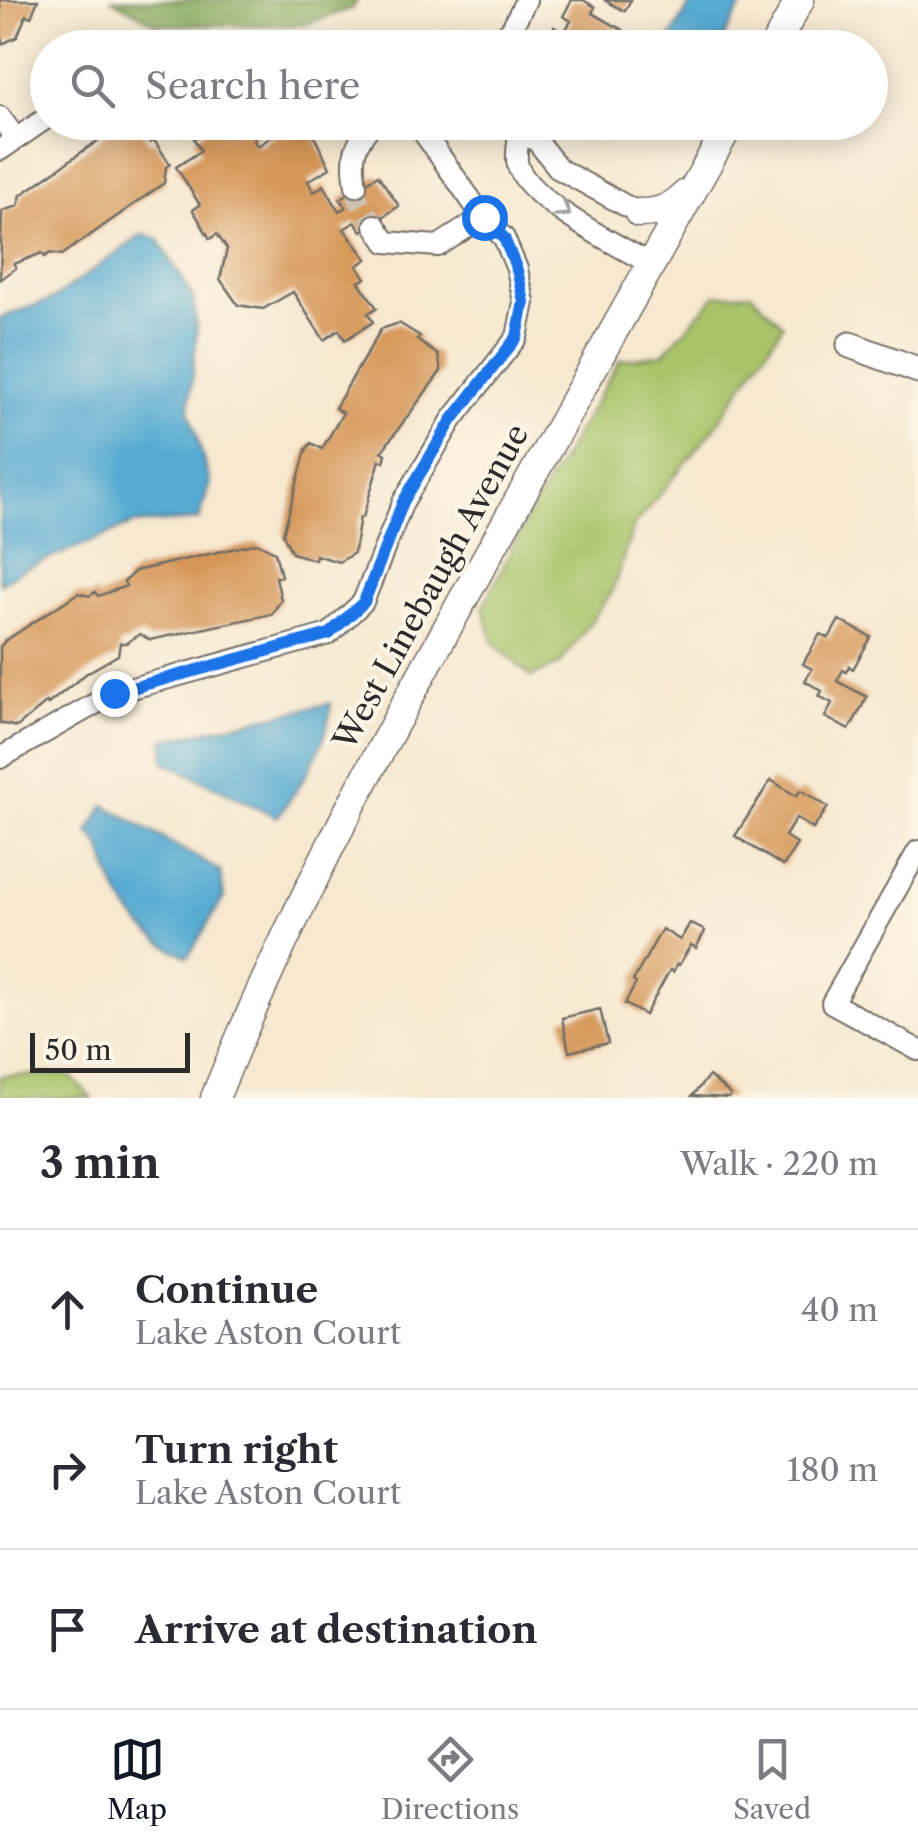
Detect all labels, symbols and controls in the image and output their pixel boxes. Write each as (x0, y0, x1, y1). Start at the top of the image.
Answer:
search box (30, 30, 888, 140)
icon: search (65, 58, 120, 113)
text: Search here (145, 62, 360, 109)
route start (462, 195, 508, 241)
one-way arrow (553, 198, 571, 217)
street label: West Linebaugh Avenue (324, 417, 536, 757)
route end (92, 671, 138, 717)
scale bar (30, 1028, 190, 1072)
text: 50 m (45, 1033, 112, 1067)
text: 3 min (40, 1137, 160, 1189)
text: Walk · 220 m (680, 1144, 878, 1183)
text: Continue (135, 1266, 318, 1313)
icon: ahead (40, 1282, 95, 1337)
text: 40 m (801, 1290, 878, 1329)
text: Lake Aston Court (135, 1313, 401, 1352)
text: Turn right (135, 1426, 338, 1473)
icon: right (40, 1442, 95, 1497)
text: 180 m (787, 1450, 878, 1489)
text: Lake Aston Court (135, 1473, 401, 1512)
icon: arrive (40, 1602, 95, 1657)
text: Arrive at destination (135, 1606, 538, 1653)
tab: Map (107, 1732, 167, 1826)
tab: Directions (381, 1732, 519, 1826)
tab: Saved (733, 1732, 811, 1826)

